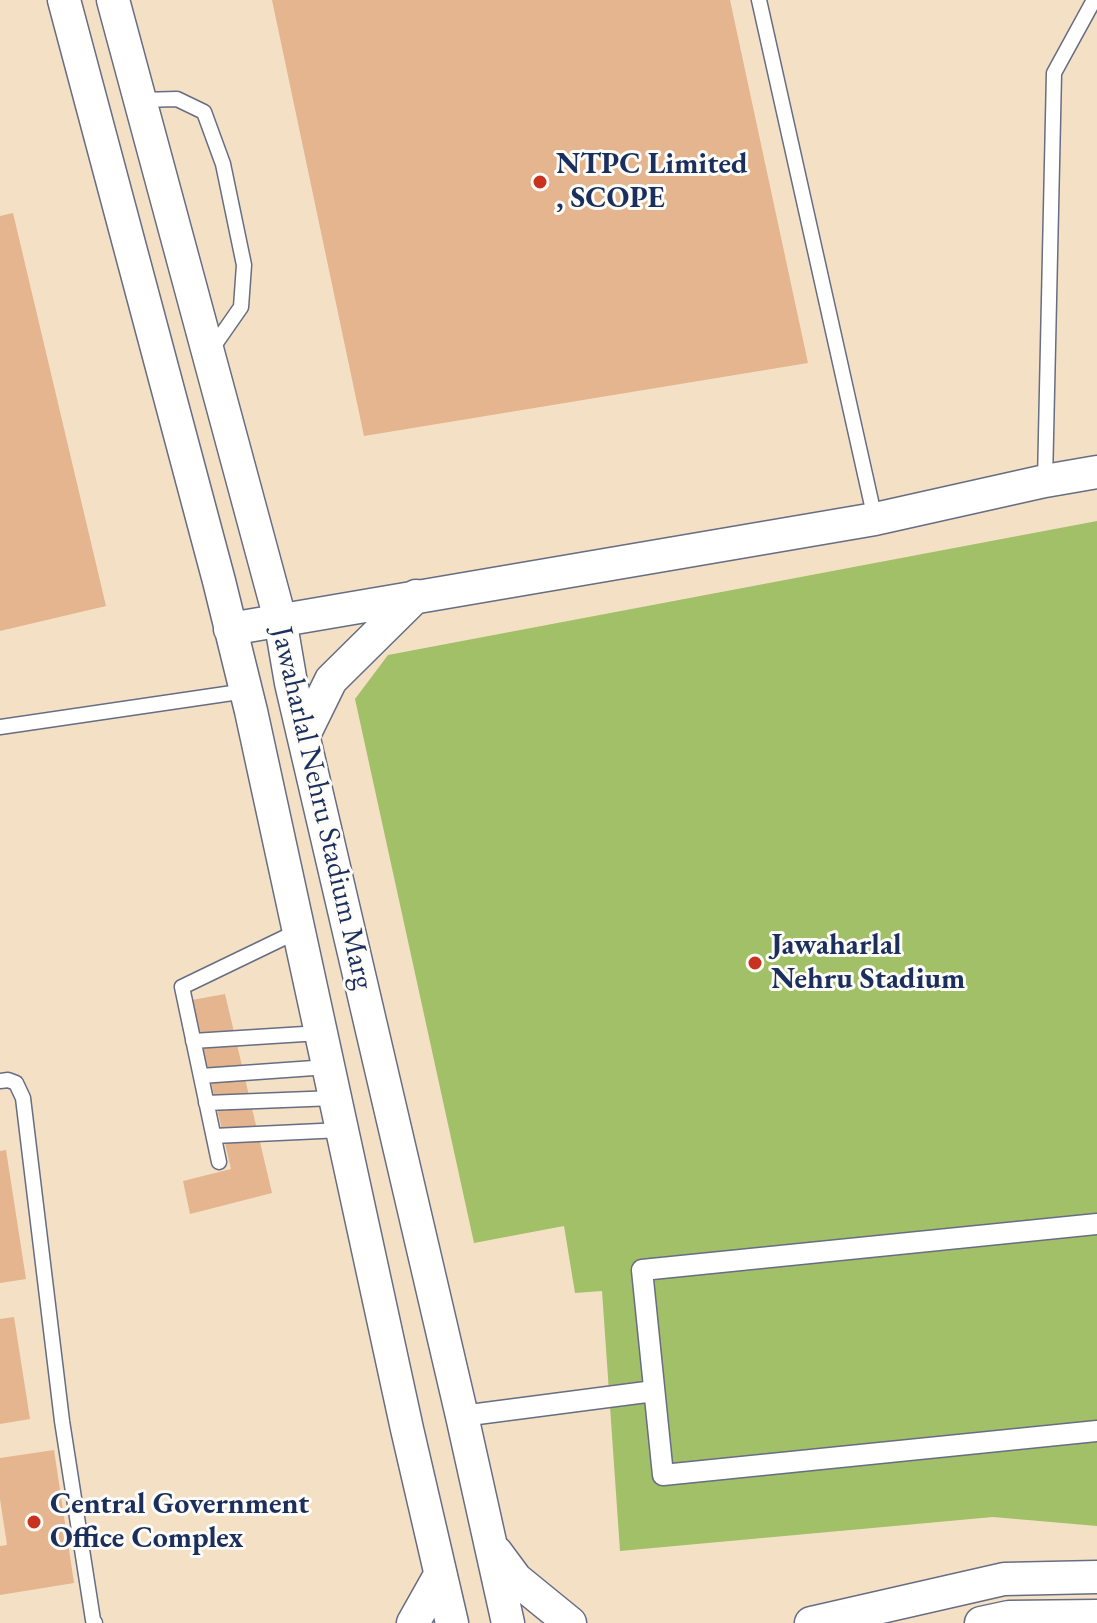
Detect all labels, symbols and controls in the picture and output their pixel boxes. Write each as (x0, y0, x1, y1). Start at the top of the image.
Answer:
place label: NTPC Limited , SCOPE (556, 147, 747, 218)
marker: NTPC Limited , SCOPE (531, 173, 549, 191)
street label: Jawaharlal Nehru Stadium Marg (263, 623, 381, 993)
place label: Jawaharlal Nehru Stadium (771, 928, 965, 998)
marker: Jawaharlal Nehru Stadium (746, 954, 764, 972)
place label: Central Government Office Complex (50, 1487, 309, 1558)
marker: Central Government Office Complex (25, 1513, 43, 1531)

